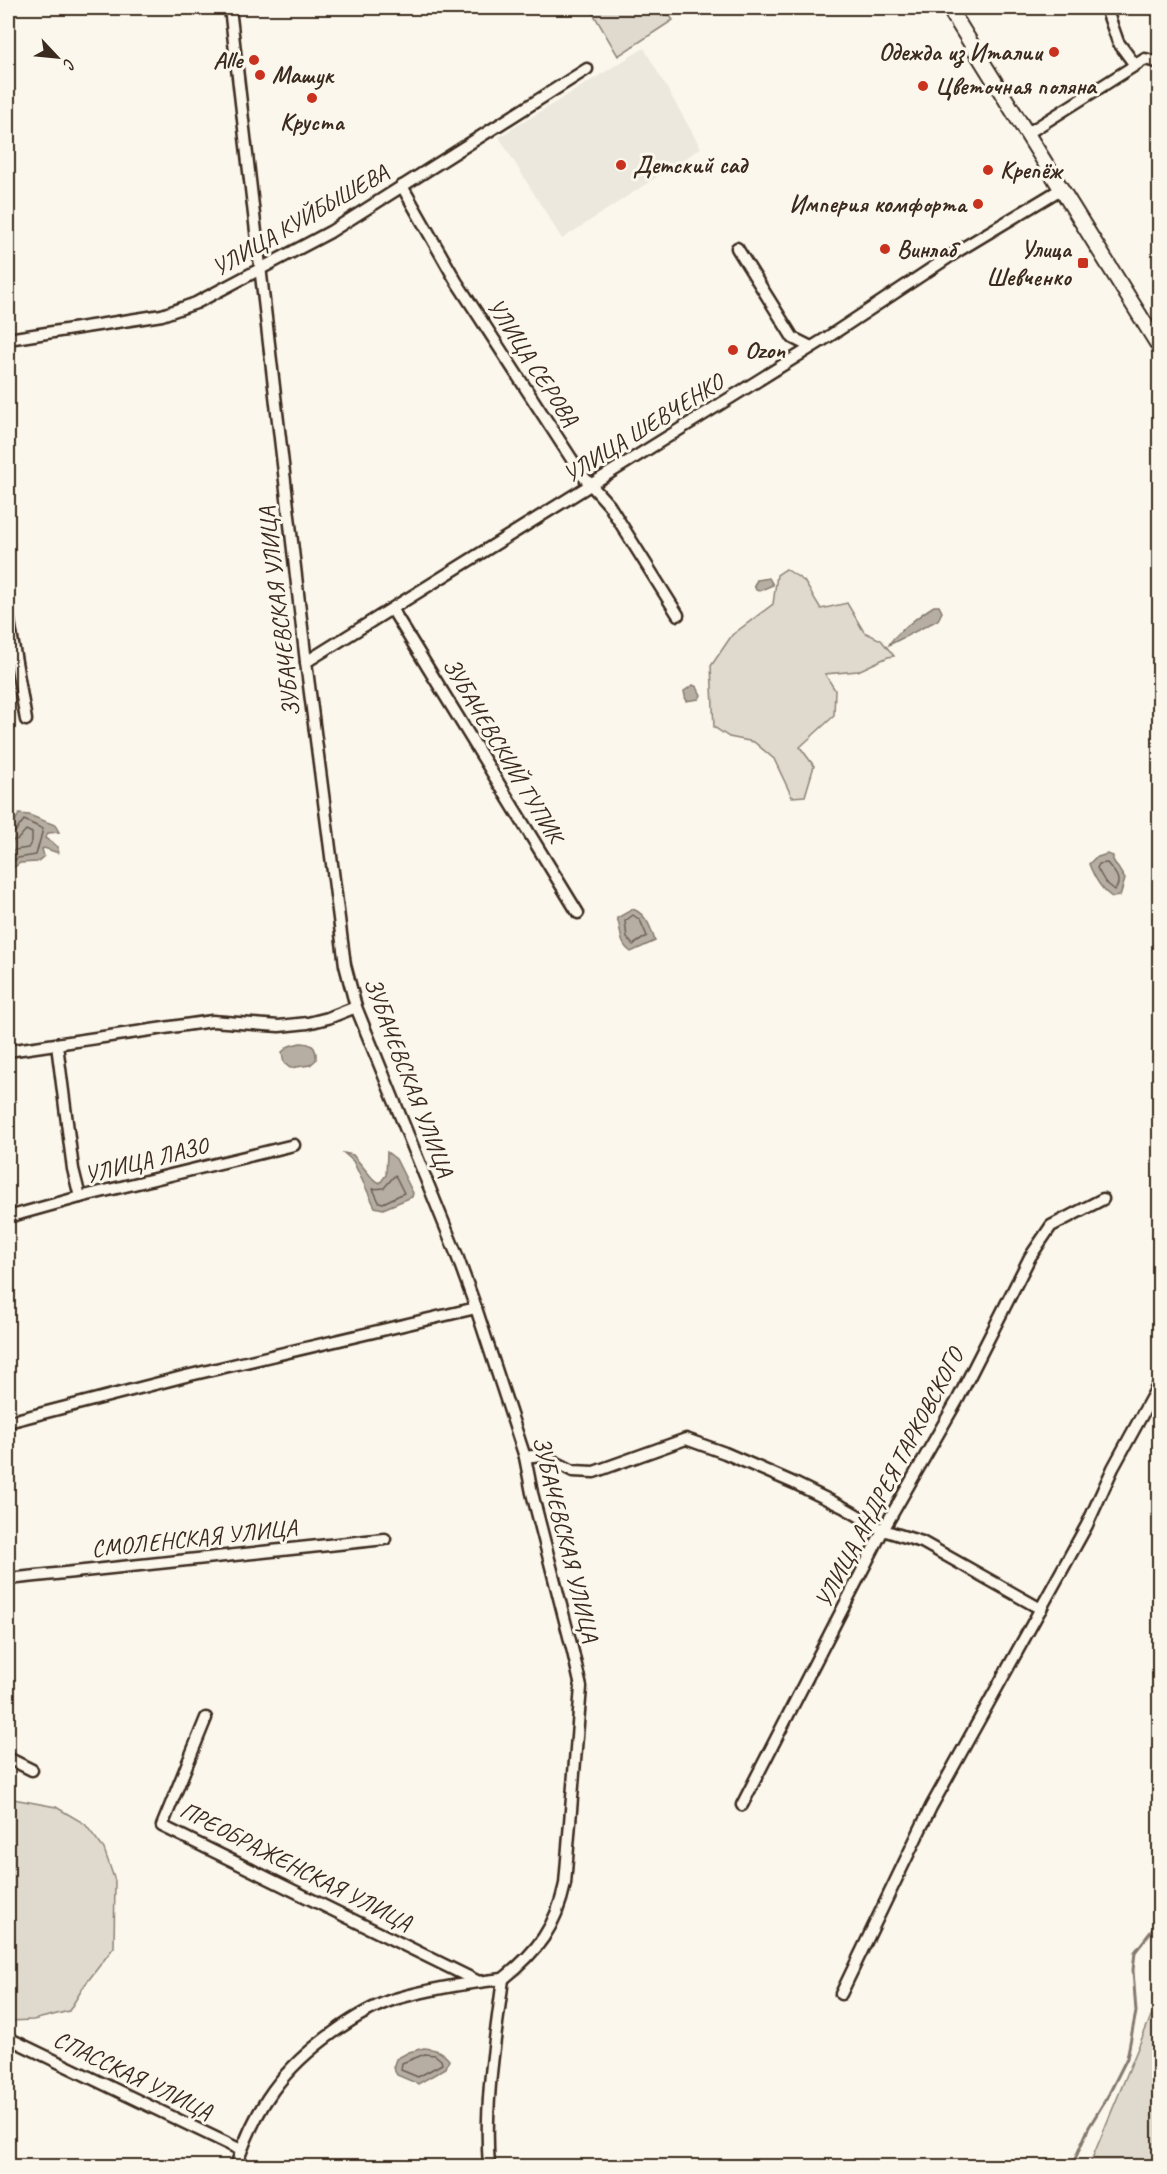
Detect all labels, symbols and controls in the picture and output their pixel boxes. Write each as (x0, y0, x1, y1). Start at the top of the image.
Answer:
north arrow (27, 27, 87, 87)
place label: Одежда из Италии (879, 37, 1045, 68)
place label: Alle (213, 45, 244, 75)
marker: Одежда из Италии (1047, 45, 1061, 59)
marker: Alle (247, 53, 261, 67)
text: С (58, 55, 80, 73)
place label: Машук (272, 60, 336, 90)
marker: Машук (253, 68, 267, 82)
place label: Цветочная поляна (935, 71, 1098, 101)
marker: Цветочная поляна (916, 79, 930, 93)
marker: Круста (305, 91, 319, 105)
place label: Круста (280, 107, 345, 137)
place label: Детский сад (633, 150, 749, 180)
place label: Крепёж (1000, 155, 1064, 185)
street label: УЛИЦА КУЙБЫШЕВА (207, 157, 394, 283)
marker: Детский сад (614, 158, 628, 172)
marker: Крепёж (981, 163, 995, 177)
place label: Империя комфорта (789, 189, 968, 219)
marker: Империя комфорта (971, 197, 985, 211)
place label: Винлаб (897, 234, 961, 264)
place label: Улица Шевченко (986, 234, 1072, 292)
marker: Винлаб (878, 242, 892, 256)
marker: Улица Шевченко (1076, 256, 1090, 270)
street label: УЛИЦА СЕРОВА (481, 292, 586, 432)
place label: Ozon (745, 335, 786, 365)
marker: Ozon (726, 343, 740, 357)
street label: УЛИЦА ШЕВЧЕНКО (557, 365, 731, 489)
street label: ЗУБАЧЕВСКАЯ УЛИЦА (251, 505, 307, 719)
street label: ЗУБАЧЕВСКИЙ ТУПИК (436, 652, 572, 852)
street label: ЗУБАЧЕВСКАЯ УЛИЦА (357, 973, 461, 1182)
street label: УЛИЦА ЛАЗО (81, 1130, 213, 1190)
street label: УЛИЦА АНДРЕЯ ТАРКОВСКОГО (808, 1341, 972, 1613)
street label: ЗУБАЧЕВСКАЯ УЛИЦА (526, 1433, 606, 1646)
street label: СМОЛЕНСКАЯ УЛИЦА (90, 1512, 299, 1564)
street label: ПРЕОБРАЖЕНСКАЯ УЛИЦА (175, 1794, 418, 1938)
street label: СПАССКАЯ УЛИЦА (49, 2024, 218, 2127)

